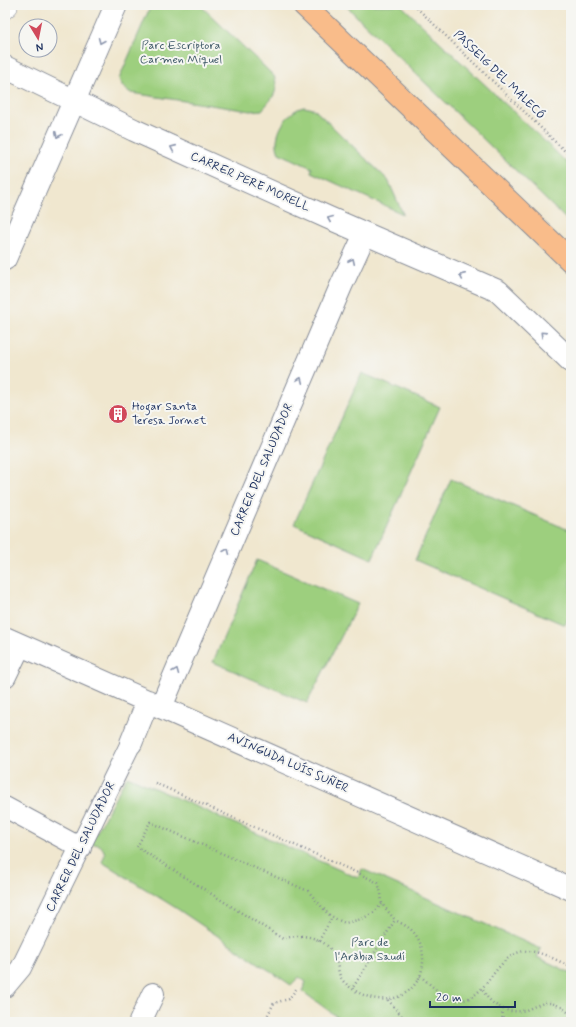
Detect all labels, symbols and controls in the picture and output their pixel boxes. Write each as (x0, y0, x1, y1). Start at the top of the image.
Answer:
north arrow (18, 18, 58, 58)
street label: PASSEIG DEL MALECÓ (450, 27, 548, 123)
one-way arrow (98, 37, 106, 44)
park label: Parc Escriptora Carmen Miquel (140, 38, 222, 68)
text: N (35, 39, 44, 54)
one-way arrow (55, 131, 63, 138)
one-way arrow (170, 144, 177, 152)
street label: CARRER PERE MORELL (188, 148, 313, 216)
one-way arrow (326, 215, 333, 223)
one-way arrow (347, 258, 355, 266)
one-way arrow (459, 273, 466, 281)
one-way arrow (540, 331, 548, 339)
one-way arrow (295, 377, 303, 385)
place label: Hogar Santa Teresa Jornet (132, 399, 206, 429)
street label: CARRER DEL SALUDADOR (227, 401, 297, 539)
building icon: Hogar Santa Teresa Jornet (107, 403, 129, 425)
one-way arrow (222, 548, 230, 555)
one-way arrow (171, 667, 179, 674)
street label: AVINGUDA LUÍS SUÑER (225, 729, 351, 797)
street label: CARRER DEL SALUDADOR (43, 779, 120, 915)
park label: Parc de l'Aràbia Saudí (335, 935, 405, 965)
scale bar (430, 983, 515, 1009)
text: 20 m (436, 990, 462, 1006)

